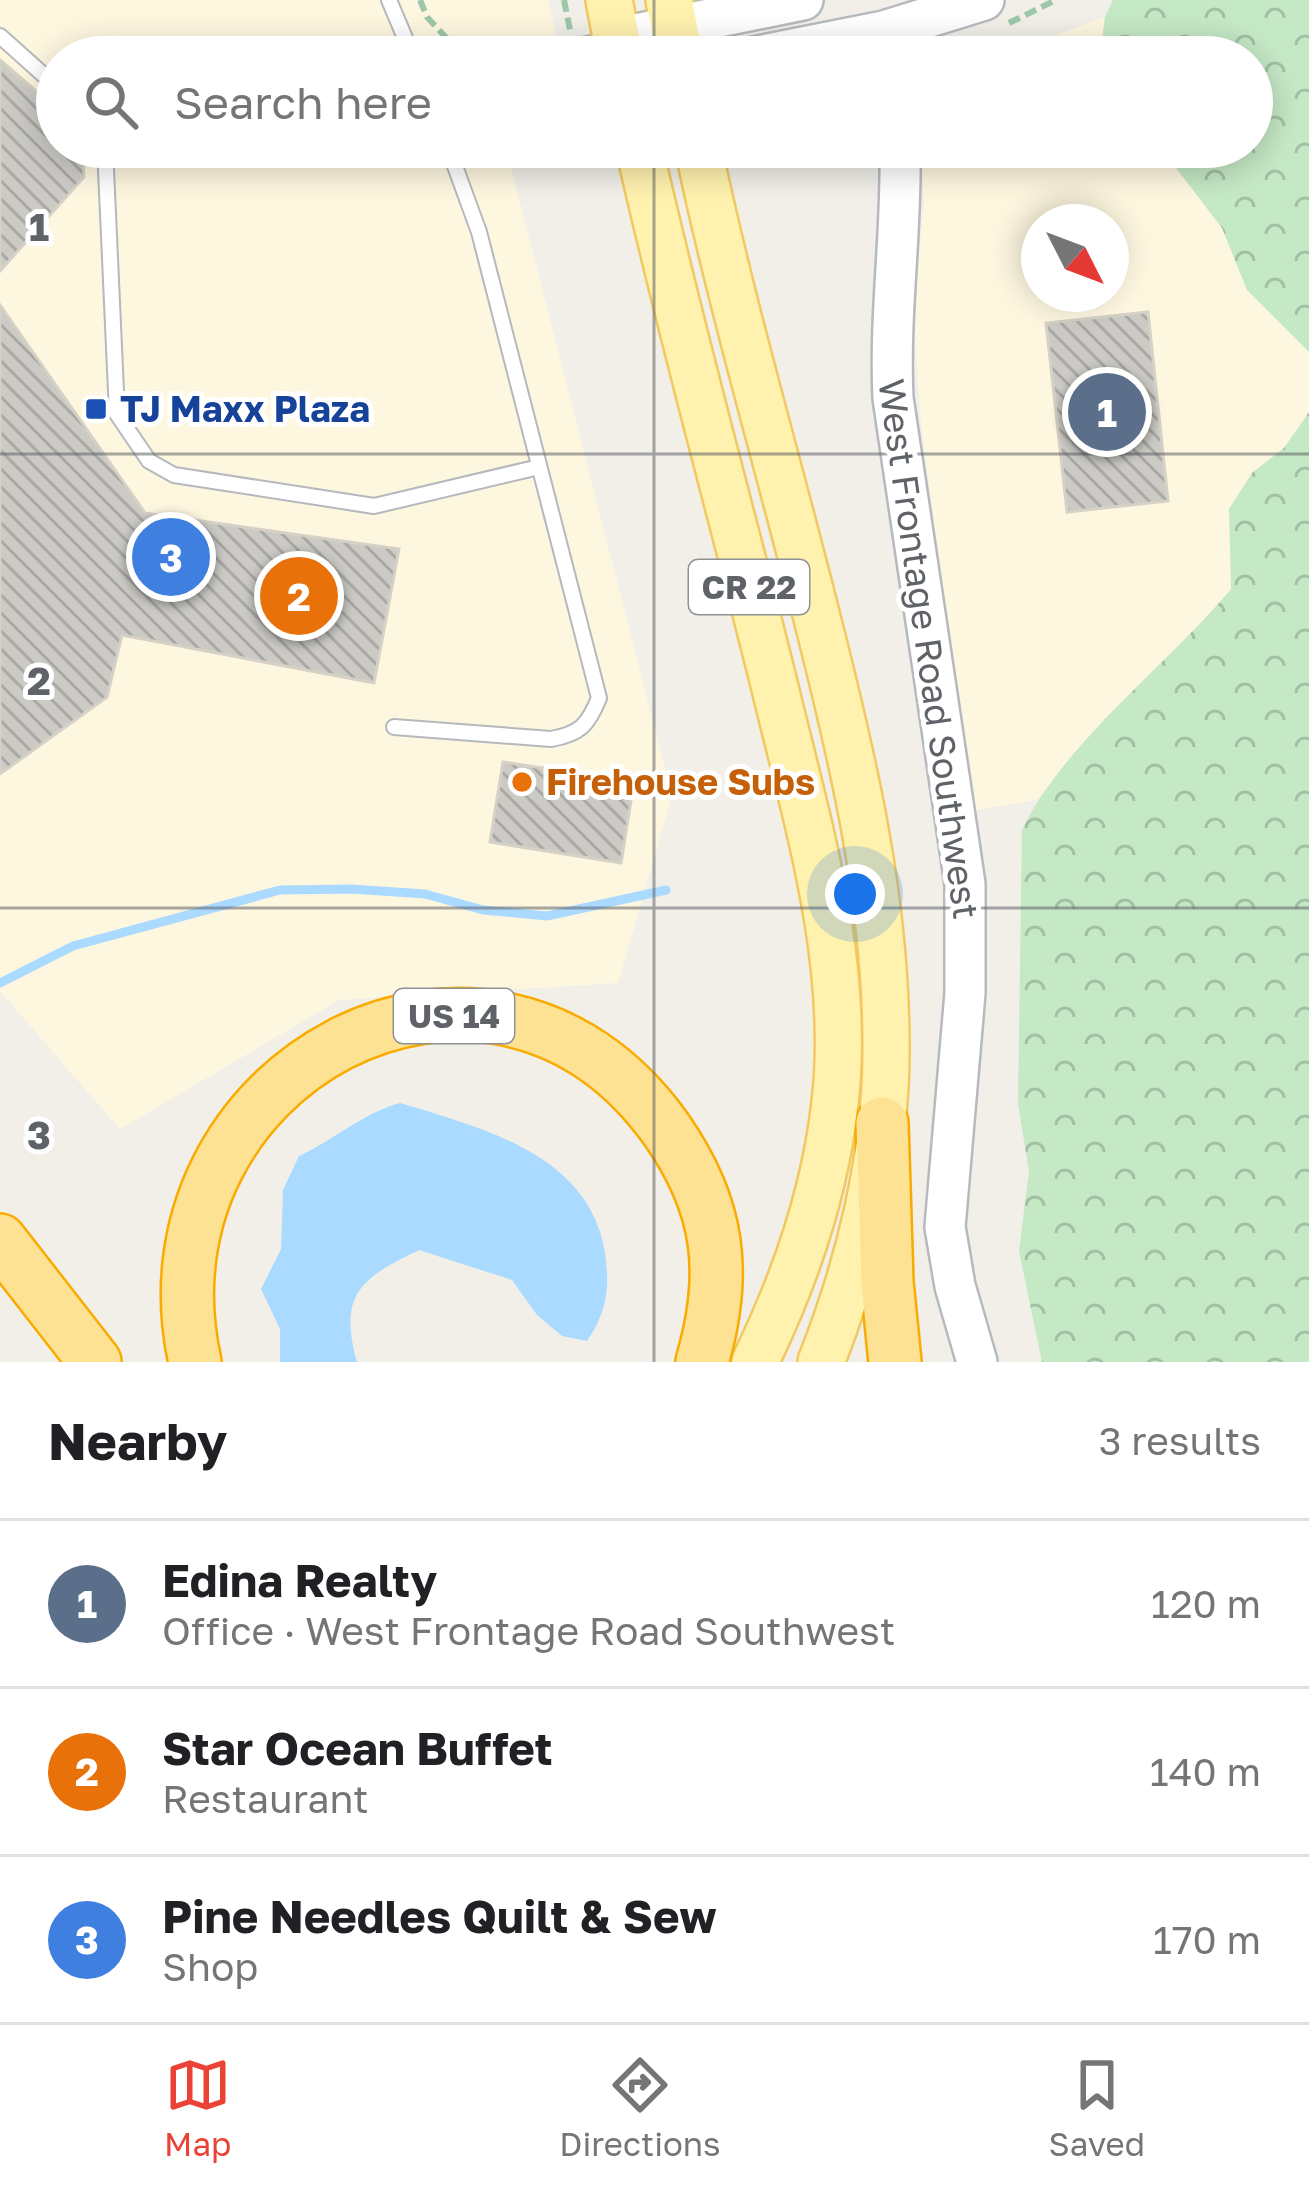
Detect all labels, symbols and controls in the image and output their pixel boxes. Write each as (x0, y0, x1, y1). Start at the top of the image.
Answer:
search box (36, 36, 1273, 168)
icon: search (78, 69, 144, 135)
text: Search here (174, 75, 432, 129)
text: 1 (29, 203, 49, 250)
north arrow (1021, 204, 1129, 312)
pin: 1 (1068, 367, 1146, 457)
street label: West Frontage Road Southwest (870, 376, 989, 922)
place label: TJ Maxx Plaza (120, 387, 370, 430)
marker: TJ Maxx Plaza (83, 396, 109, 422)
pin: 3 (132, 512, 210, 602)
pin: 2 (260, 551, 338, 641)
road number: CR 22 (689, 560, 809, 614)
text: 2 (27, 657, 51, 704)
place label: Firehouse Subs (546, 760, 815, 803)
marker: Firehouse Subs (509, 769, 535, 795)
your location (825, 864, 885, 924)
road number: US 14 (394, 989, 514, 1043)
text: 3 (27, 1111, 51, 1158)
text: Nearby (48, 1410, 227, 1471)
text: 3 results (1099, 1417, 1261, 1464)
text: Edina Realty (162, 1553, 437, 1607)
text: 1 (77, 1580, 97, 1627)
text: 120 m (1151, 1580, 1261, 1627)
text: Office · West Frontage Road Southwest (162, 1607, 895, 1654)
text: Star Ocean Buffet (162, 1721, 553, 1775)
text: 2 (75, 1748, 99, 1795)
text: 140 m (1150, 1748, 1261, 1795)
text: Restaurant (162, 1775, 369, 1822)
text: Pine Needles Quilt & Sew (162, 1889, 717, 1943)
text: 3 (75, 1916, 99, 1963)
text: 170 m (1153, 1916, 1261, 1963)
text: Shop (162, 1943, 258, 1990)
tab: Map (164, 2052, 231, 2163)
tab: Directions (559, 2052, 721, 2163)
tab: Saved (1049, 2052, 1145, 2163)

